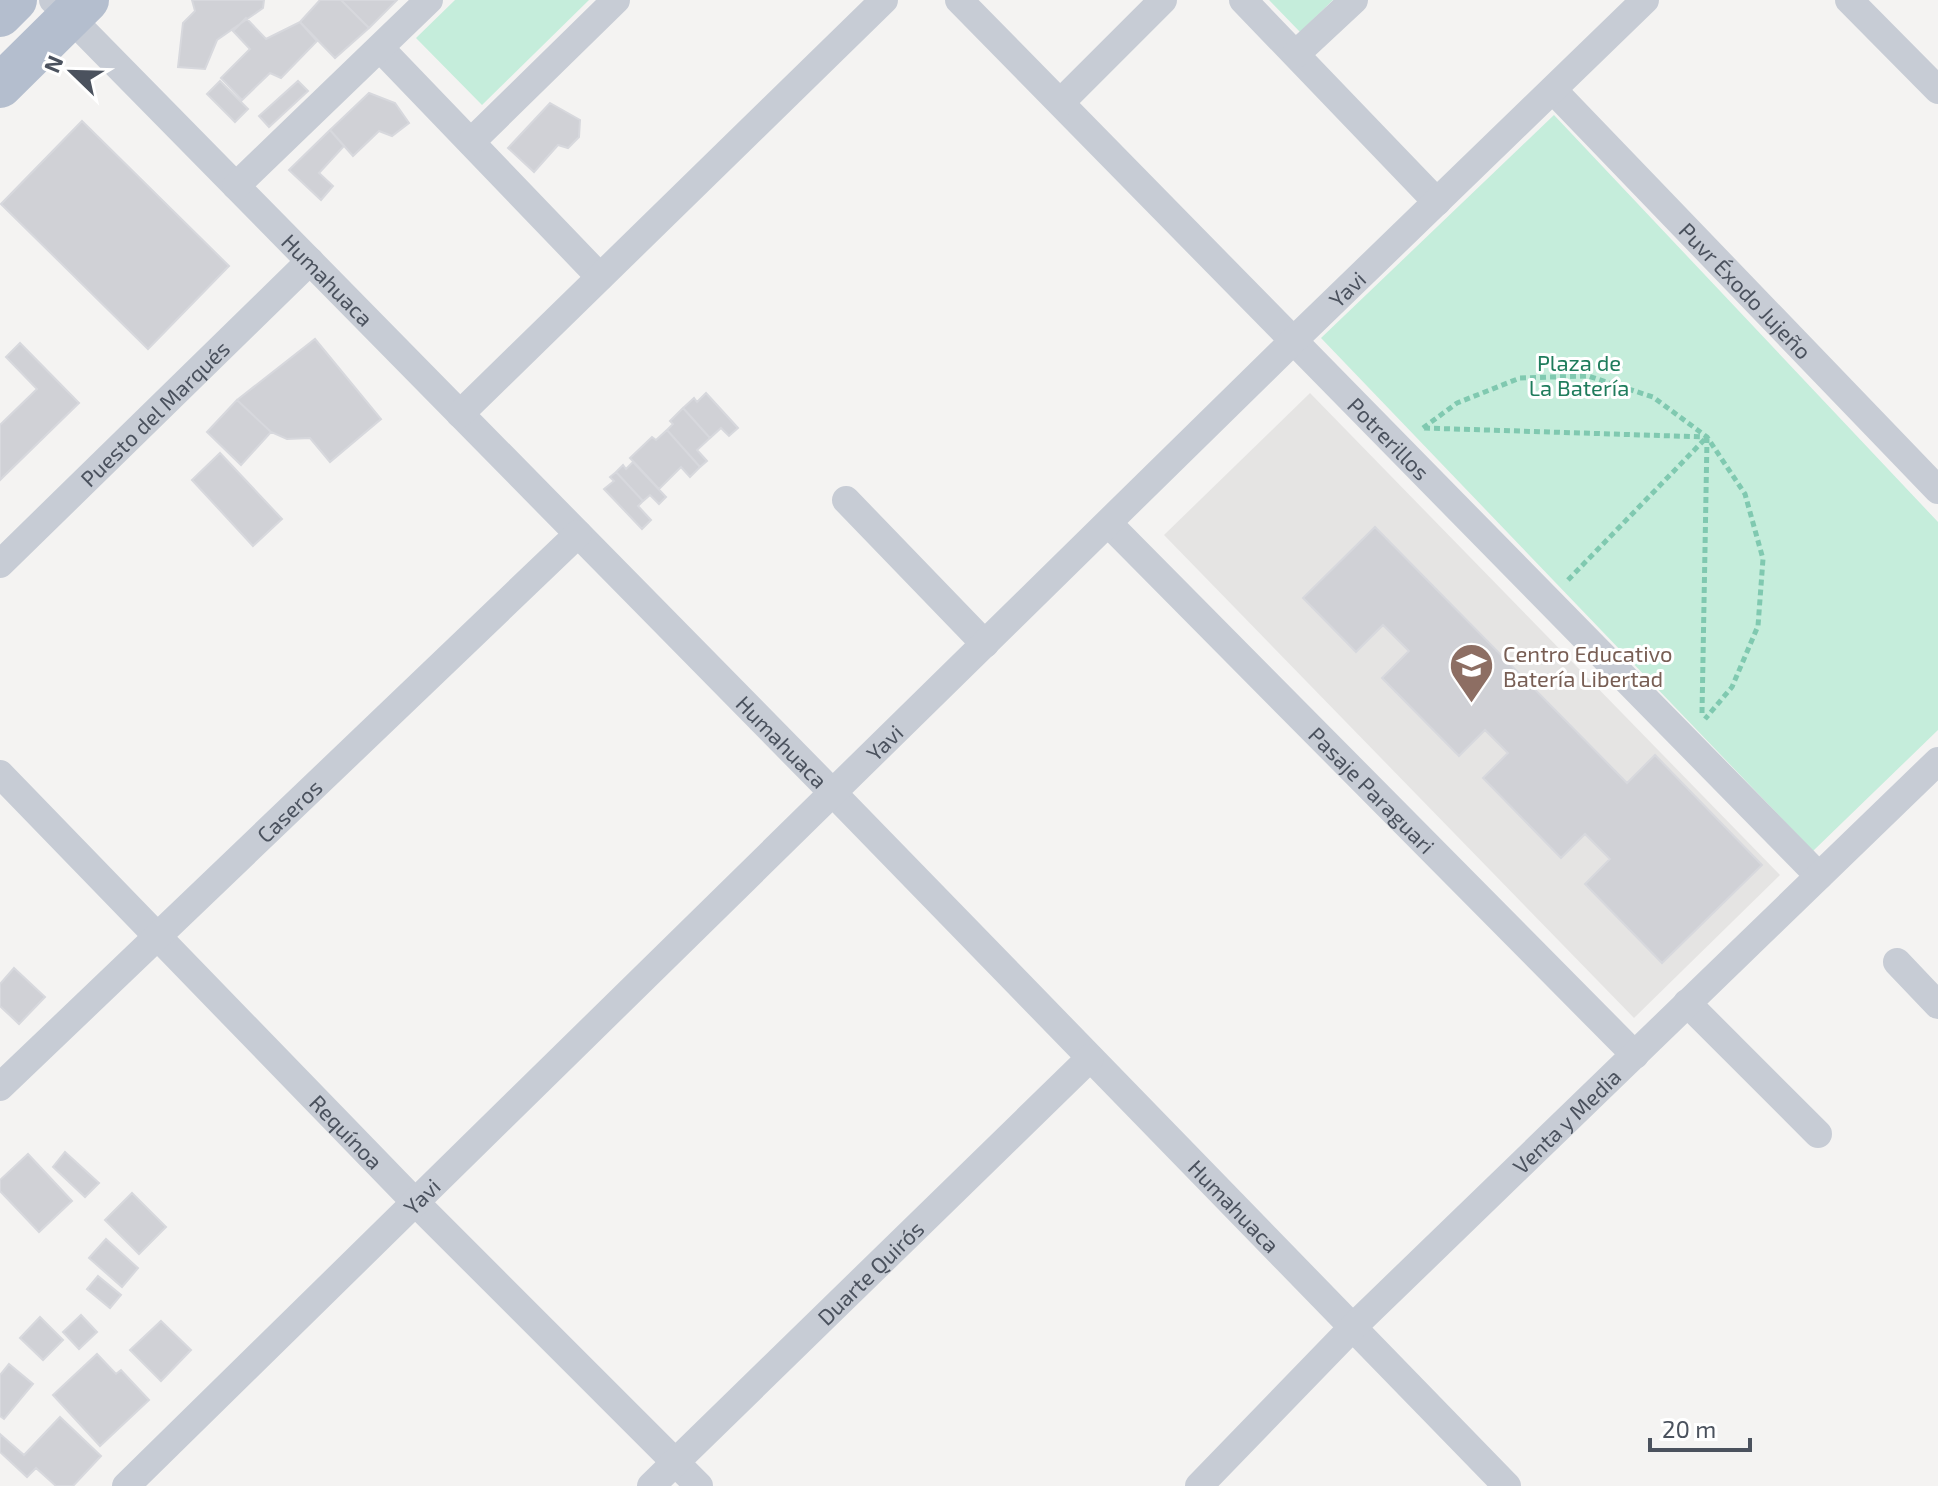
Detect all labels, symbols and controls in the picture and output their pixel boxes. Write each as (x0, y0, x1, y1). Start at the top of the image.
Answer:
north arrow (32, 32, 112, 112)
text: N (38, 51, 68, 76)
street label: Puvr Éxodo Jujeño (1674, 217, 1817, 364)
street label: Humahuaca (277, 228, 379, 331)
street label: Yavi (1323, 265, 1371, 312)
street label: Puesto del Marqués (75, 335, 234, 491)
park label: Plaza de La Batería (1529, 349, 1629, 400)
street label: Potrerillos (1343, 392, 1435, 485)
place label: Centro Educativo Batería Libertad (1503, 640, 1673, 691)
school or university icon: Centro Educativo Batería Libertad (1448, 642, 1496, 705)
street label: Humahuaca (731, 690, 833, 793)
street label: Yavi (860, 719, 908, 766)
street label: Pasaje Paraguari (1304, 721, 1440, 858)
street label: Caseros (251, 773, 327, 847)
street label: Venta y Media (1507, 1063, 1625, 1179)
street label: Requínoa (305, 1089, 388, 1174)
street label: Humahuaca (1184, 1154, 1285, 1257)
street label: Yavi (398, 1173, 445, 1220)
street label: Duarte Quirós (812, 1215, 929, 1330)
scale bar (1650, 1402, 1750, 1452)
text: 20 m (1662, 1414, 1716, 1443)

